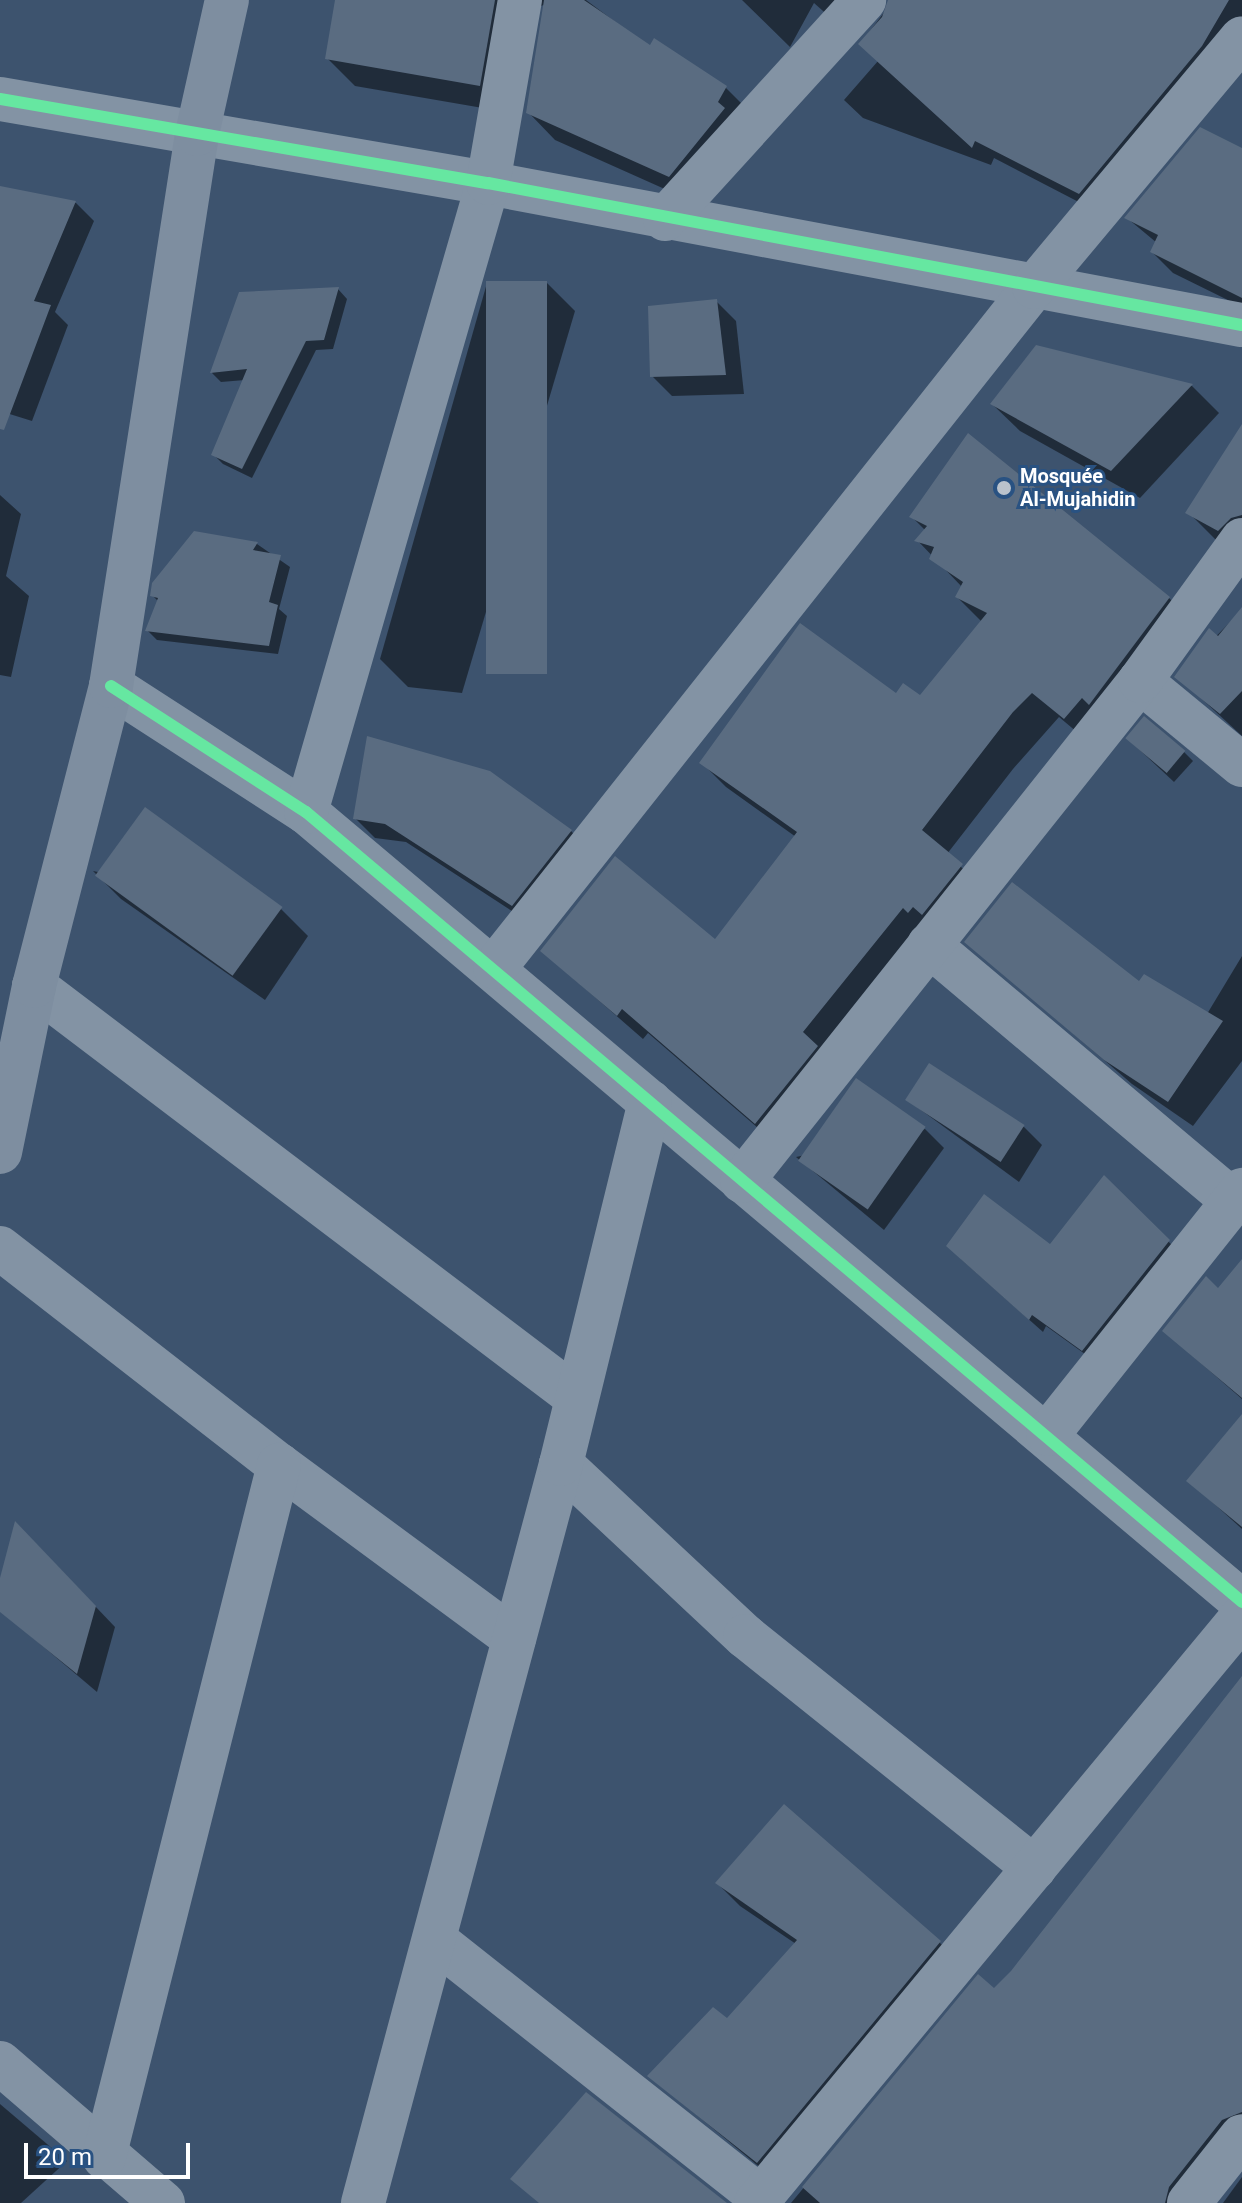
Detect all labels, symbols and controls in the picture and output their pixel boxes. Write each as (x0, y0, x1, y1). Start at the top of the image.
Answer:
place label: Mosquée Al-Mujahidin (1020, 464, 1135, 511)
marker: Mosquée Al-Mujahidin (995, 479, 1013, 497)
scale bar (28, 2127, 194, 2177)
text: 20 m (38, 2143, 92, 2171)

